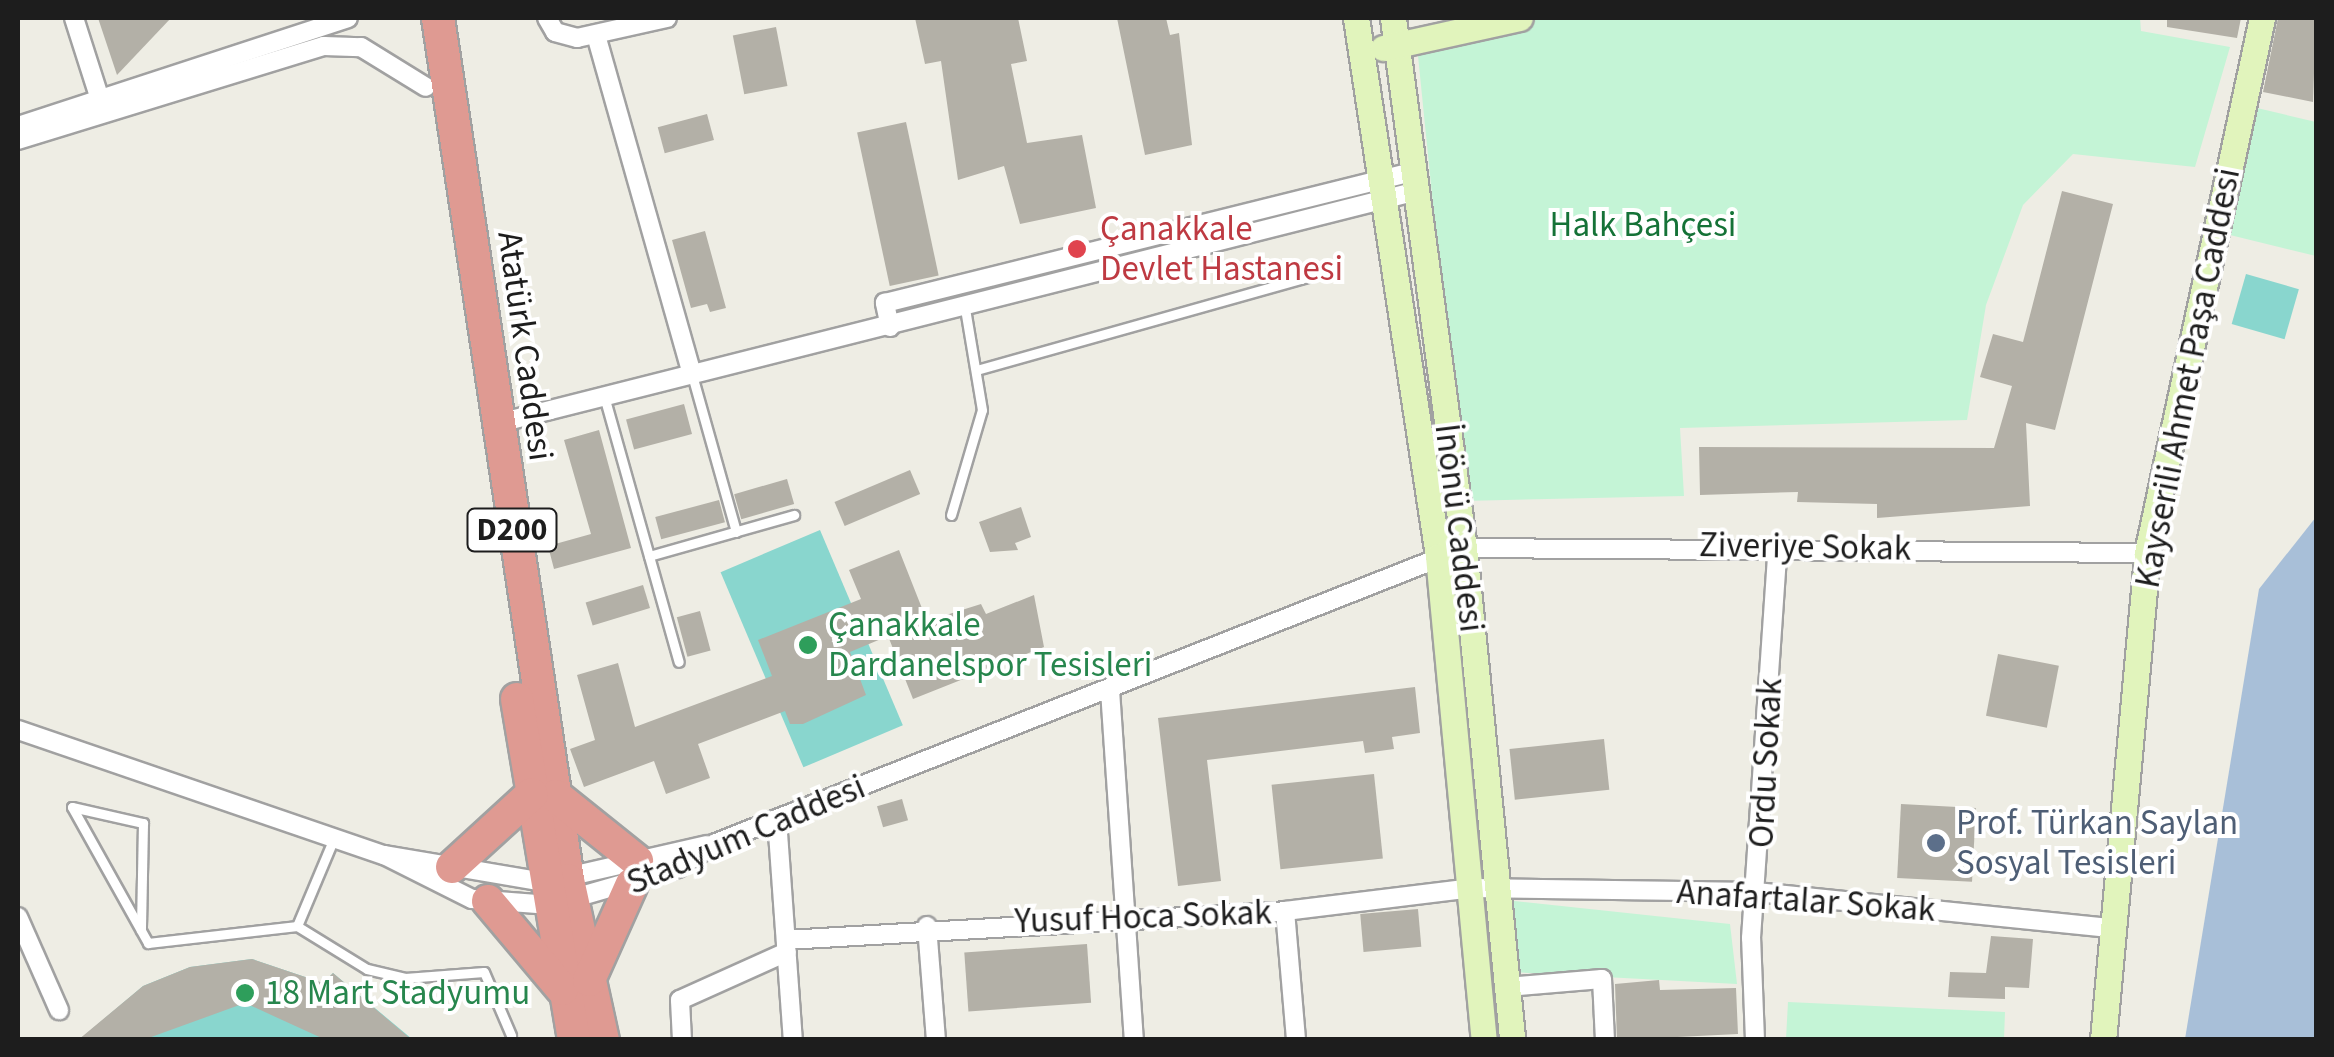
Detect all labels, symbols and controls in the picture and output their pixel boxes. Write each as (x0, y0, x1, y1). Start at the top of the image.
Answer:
street label: Kayserili Ahmet Paşa Caddesi (2127, 164, 2249, 592)
park label: Halk Bahçesi (1550, 204, 1736, 246)
place label: Çanakkale Devlet Hastanesi (1100, 208, 1343, 290)
street label: Atatürk Caddesi (488, 229, 562, 463)
marker: Çanakkale Devlet Hastanesi (1064, 236, 1090, 262)
street label: İnönü Caddesi (1425, 421, 1493, 635)
road number: D200 (464, 503, 560, 557)
street label: Ziveriye Sokak (1699, 524, 1911, 570)
place label: Çanakkale Dardanelspor Tesisleri (828, 604, 1152, 686)
marker: Çanakkale Dardanelspor Tesisleri (797, 634, 819, 656)
street label: Ordu Sokak (1741, 677, 1791, 849)
street label: Stadyum Caddesi (621, 766, 871, 904)
place label: Prof. Türkan Saylan Sosyal Tesisleri (1956, 802, 2238, 884)
marker: Prof. Türkan Saylan Sosyal Tesisleri (1925, 832, 1947, 854)
street label: Anafartalar Sokak (1675, 871, 1937, 931)
street label: Yusuf Hoca Sokak (1014, 892, 1272, 942)
place label: 18 Mart Stadyumu (265, 972, 530, 1014)
marker: 18 Mart Stadyumu (234, 982, 256, 1004)

